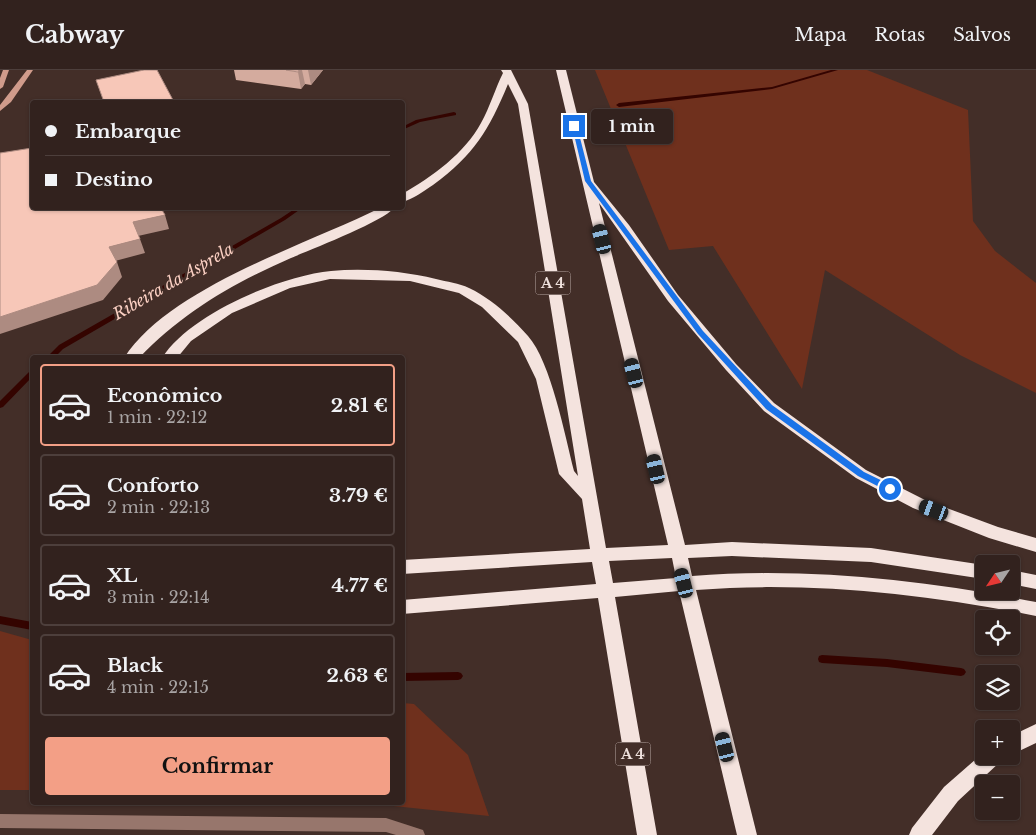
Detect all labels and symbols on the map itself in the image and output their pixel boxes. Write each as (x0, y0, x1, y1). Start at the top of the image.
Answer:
callout: 1 min (592, 108, 674, 144)
route end (563, 115, 585, 137)
car (591, 223, 612, 255)
water label: Ribeira da Asprela (108, 238, 237, 324)
road number: A 4 (536, 272, 570, 294)
car (623, 357, 644, 389)
car (645, 453, 666, 485)
route start (879, 478, 901, 500)
car (917, 498, 950, 522)
north arrow (975, 555, 1020, 600)
car (673, 567, 694, 599)
car (714, 731, 735, 763)
road number: A 4 (616, 742, 650, 766)

